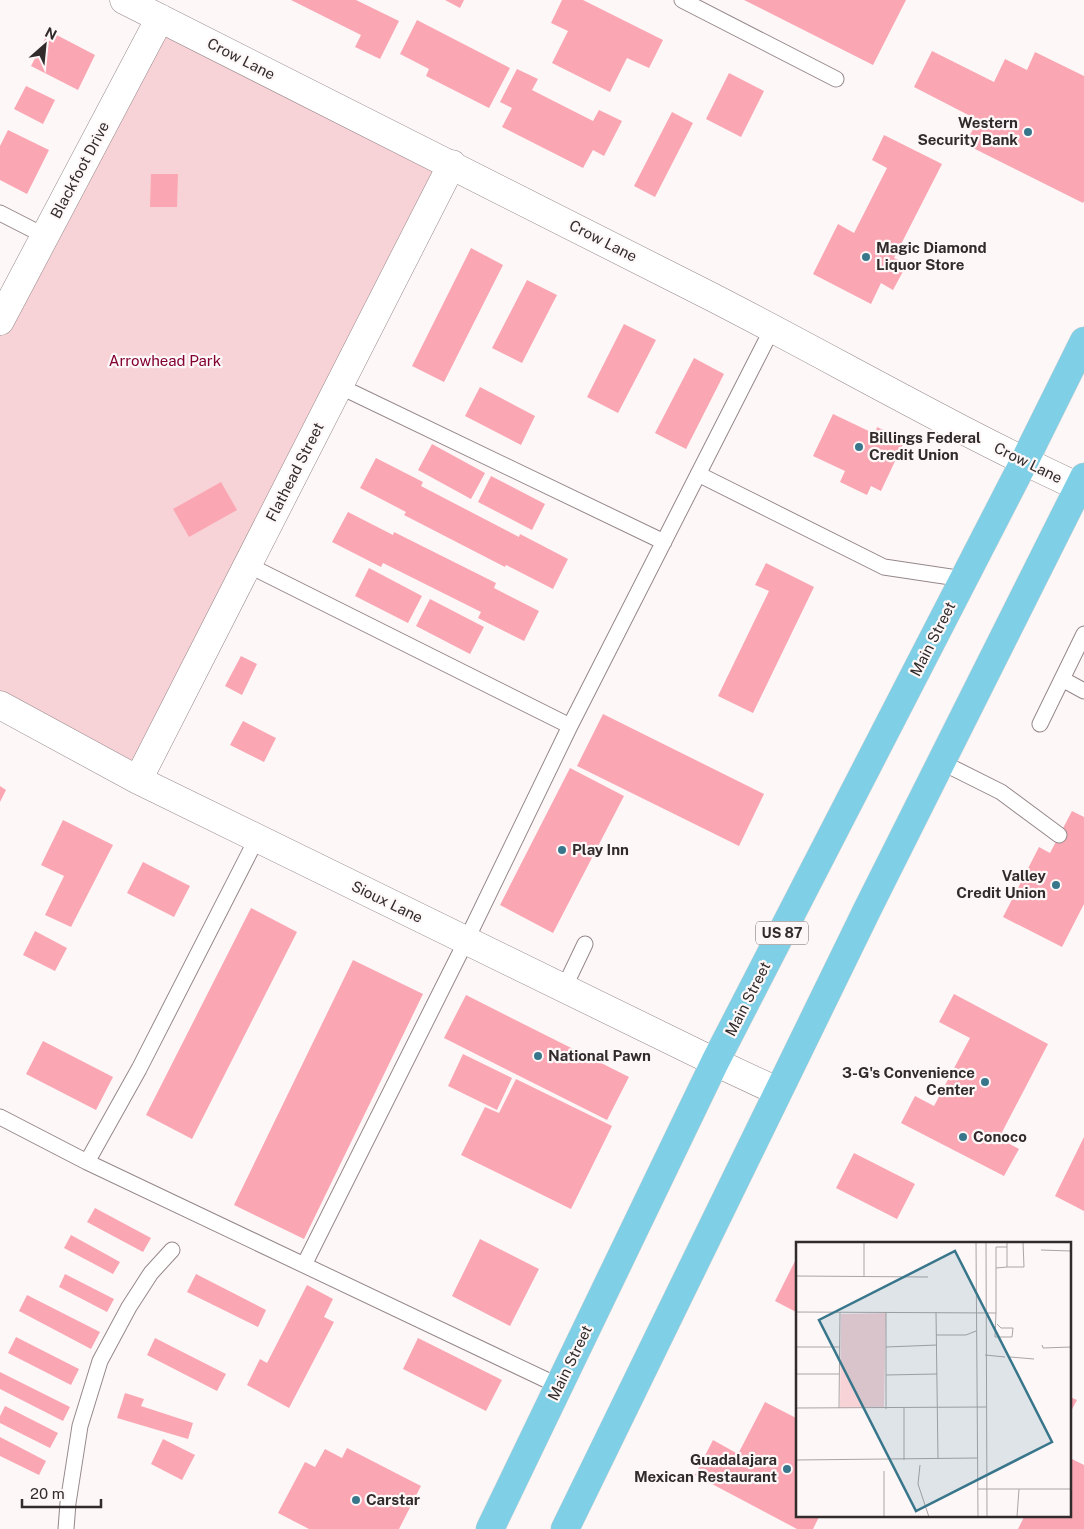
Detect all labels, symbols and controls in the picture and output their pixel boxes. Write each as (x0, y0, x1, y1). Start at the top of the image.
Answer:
north arrow (20, 20, 70, 70)
text: N (42, 24, 59, 43)
street label: Crow Lane (205, 34, 278, 83)
place label: Western Security Bank (917, 114, 1018, 148)
street label: Blackfoot Drive (47, 118, 112, 221)
marker: Western Security Bank (1022, 126, 1034, 138)
street label: Crow Lane (567, 216, 640, 265)
place label: Magic Diamond Liquor Store (876, 239, 987, 273)
marker: Magic Diamond Liquor Store (860, 251, 872, 263)
park label: Arrowhead Park (109, 352, 221, 369)
street label: Flathead Street (262, 419, 327, 524)
place label: Billings Federal Credit Union (869, 429, 981, 463)
street label: Crow Lane (991, 439, 1065, 486)
marker: Billings Federal Credit Union (853, 441, 865, 453)
street label: Main Street (906, 598, 959, 679)
place label: Play Inn (572, 841, 629, 858)
marker: Play Inn (556, 844, 568, 856)
place label: Valley Credit Union (956, 867, 1047, 901)
street label: Sioux Lane (349, 877, 426, 926)
marker: Valley Credit Union (1050, 879, 1062, 891)
road number: US 87 (756, 921, 808, 944)
street label: Main Street (721, 958, 774, 1039)
place label: National Pawn (548, 1047, 651, 1064)
marker: National Pawn (532, 1050, 544, 1062)
place label: 3-G's Convenience Center (842, 1064, 975, 1098)
marker: 3-G's Convenience Center (979, 1076, 991, 1088)
place label: Conoco (973, 1128, 1027, 1145)
marker: Conoco (957, 1131, 969, 1143)
inset map (796, 1242, 1072, 1516)
street label: Main Street (544, 1322, 595, 1403)
place label: Guadalajara Mexican Restaurant (634, 1451, 777, 1485)
marker: Guadalajara Mexican Restaurant (781, 1463, 793, 1475)
scale bar (22, 1476, 101, 1508)
text: 20 m (30, 1485, 65, 1502)
place label: Carstar (366, 1491, 420, 1508)
marker: Carstar (350, 1494, 362, 1506)

